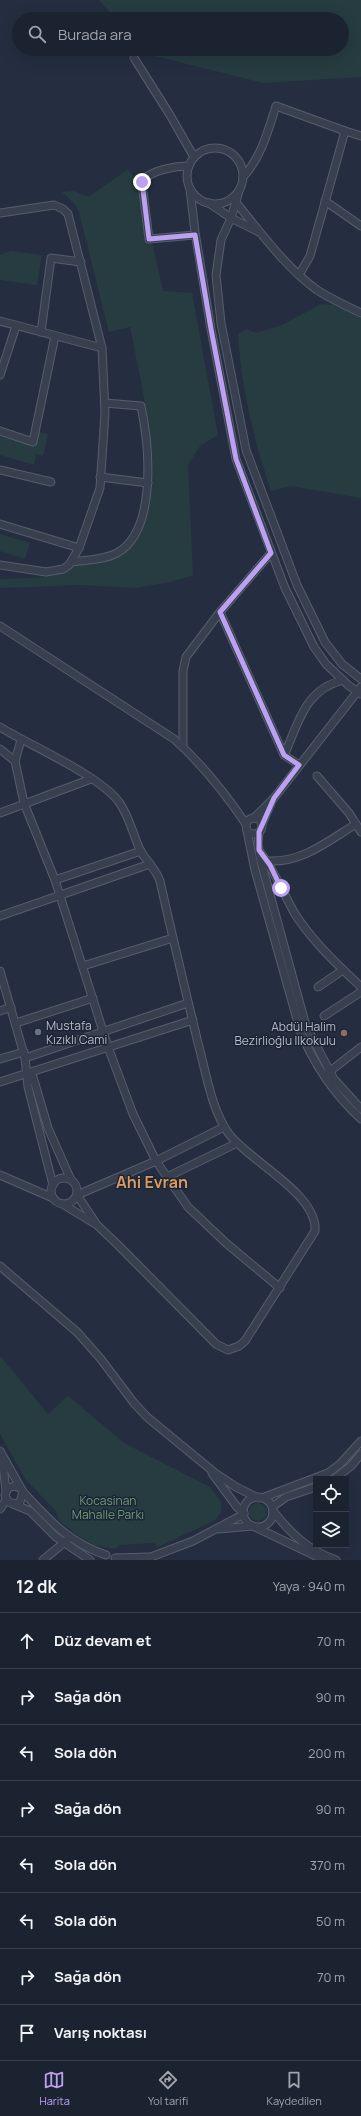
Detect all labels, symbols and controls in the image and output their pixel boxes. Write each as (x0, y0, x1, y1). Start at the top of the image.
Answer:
search box (12, 12, 349, 56)
icon: search (26, 23, 48, 45)
text: Burada ara (58, 24, 132, 45)
route end (133, 173, 151, 191)
route start (272, 879, 290, 897)
place label: Mustafa Kızıklı Cami (46, 1017, 107, 1048)
place label: Abdül Halim Bezirlioğlu Ilkokulu (234, 1018, 336, 1049)
marker: Mustafa Kızıklı Cami (33, 1027, 43, 1037)
marker: Abdül Halim Bezirlioğlu Ilkokulu (339, 1028, 349, 1038)
district label: Ahi Evran (116, 1171, 188, 1193)
map controls (313, 1476, 349, 1548)
button: locate (313, 1476, 349, 1512)
park label: Kocasinan Mahalle Parkı (72, 1492, 144, 1523)
button: layers (313, 1512, 349, 1548)
text: 12 dk (16, 1575, 57, 1598)
text: Yaya · 940 m (273, 1577, 345, 1595)
icon: ahead (16, 1630, 38, 1652)
text: Düz devam et (54, 1630, 151, 1651)
text: 70 m (317, 1632, 345, 1650)
icon: right (16, 1686, 38, 1708)
text: Sağa dön (54, 1686, 121, 1707)
text: 90 m (315, 1688, 345, 1706)
icon: left (16, 1742, 38, 1764)
text: Sola dön (54, 1742, 117, 1763)
text: 200 m (308, 1744, 345, 1762)
icon: right (16, 1798, 38, 1820)
text: Sağa dön (54, 1798, 121, 1819)
text: 90 m (315, 1800, 345, 1818)
icon: left (16, 1854, 38, 1876)
text: Sola dön (54, 1854, 117, 1875)
text: 370 m (310, 1856, 345, 1874)
icon: left (16, 1910, 38, 1932)
text: Sola dön (54, 1910, 117, 1931)
text: 50 m (316, 1912, 345, 1930)
icon: right (16, 1966, 38, 1988)
text: Sağa dön (54, 1966, 121, 1987)
text: 70 m (317, 1968, 345, 1986)
icon: arrive (16, 2022, 38, 2044)
text: Varış noktası (54, 2022, 147, 2043)
tab: Harita (39, 2069, 70, 2108)
tab: Yol tarifi (148, 2069, 188, 2108)
tab: Kaydedilen (267, 2069, 322, 2108)

